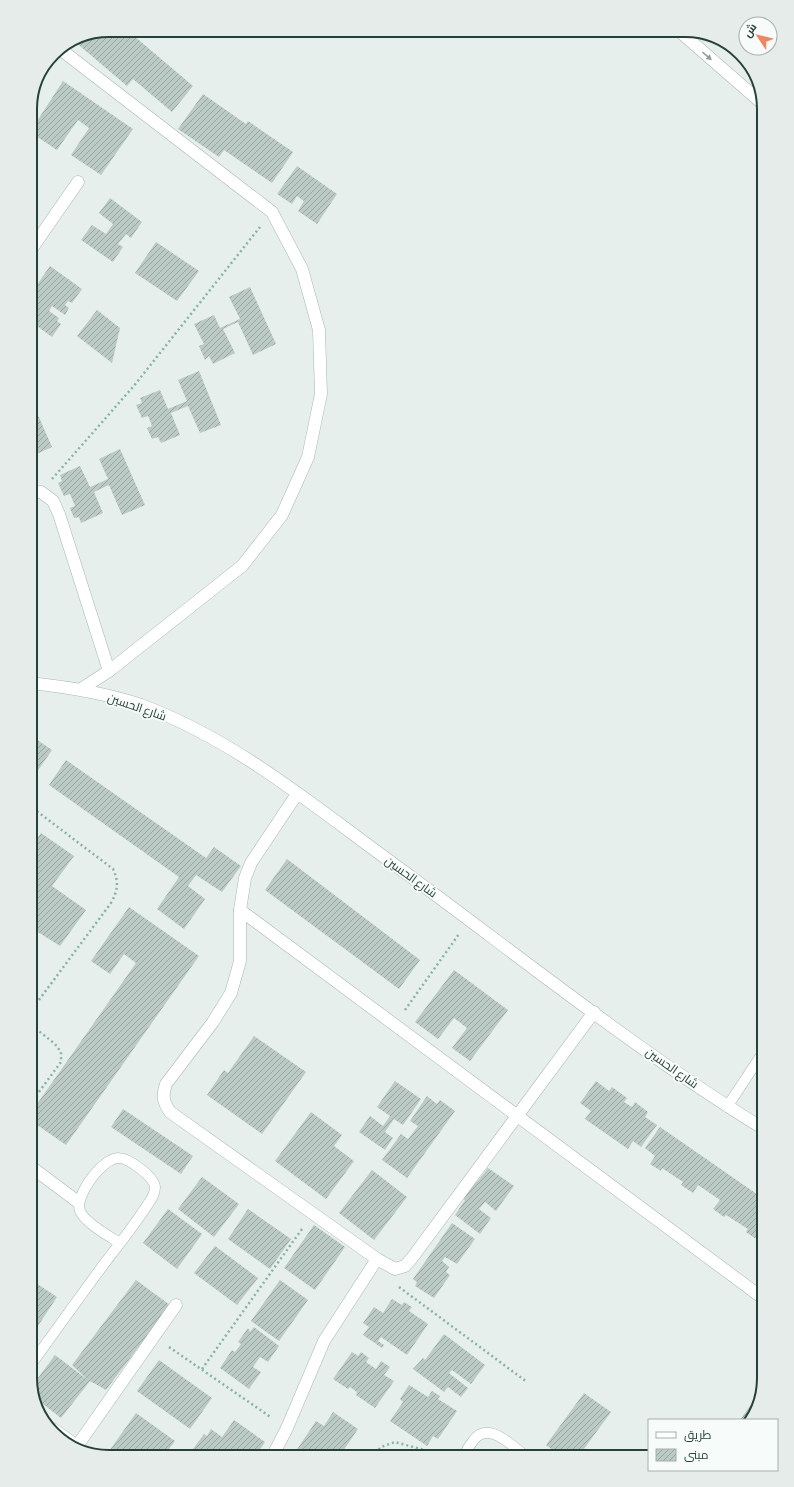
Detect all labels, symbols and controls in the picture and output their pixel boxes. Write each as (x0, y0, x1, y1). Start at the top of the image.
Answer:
north arrow (738, 16, 778, 56)
text: ش (741, 21, 760, 40)
one-way arrow (702, 51, 712, 60)
street label: شارع الحسين (105, 690, 168, 725)
street label: شارع الحسين (382, 853, 440, 901)
street label: شارع الحسين (642, 1045, 701, 1092)
legend (648, 1419, 778, 1471)
text: طريق (684, 1428, 712, 1443)
text: مبنى (684, 1448, 709, 1463)

